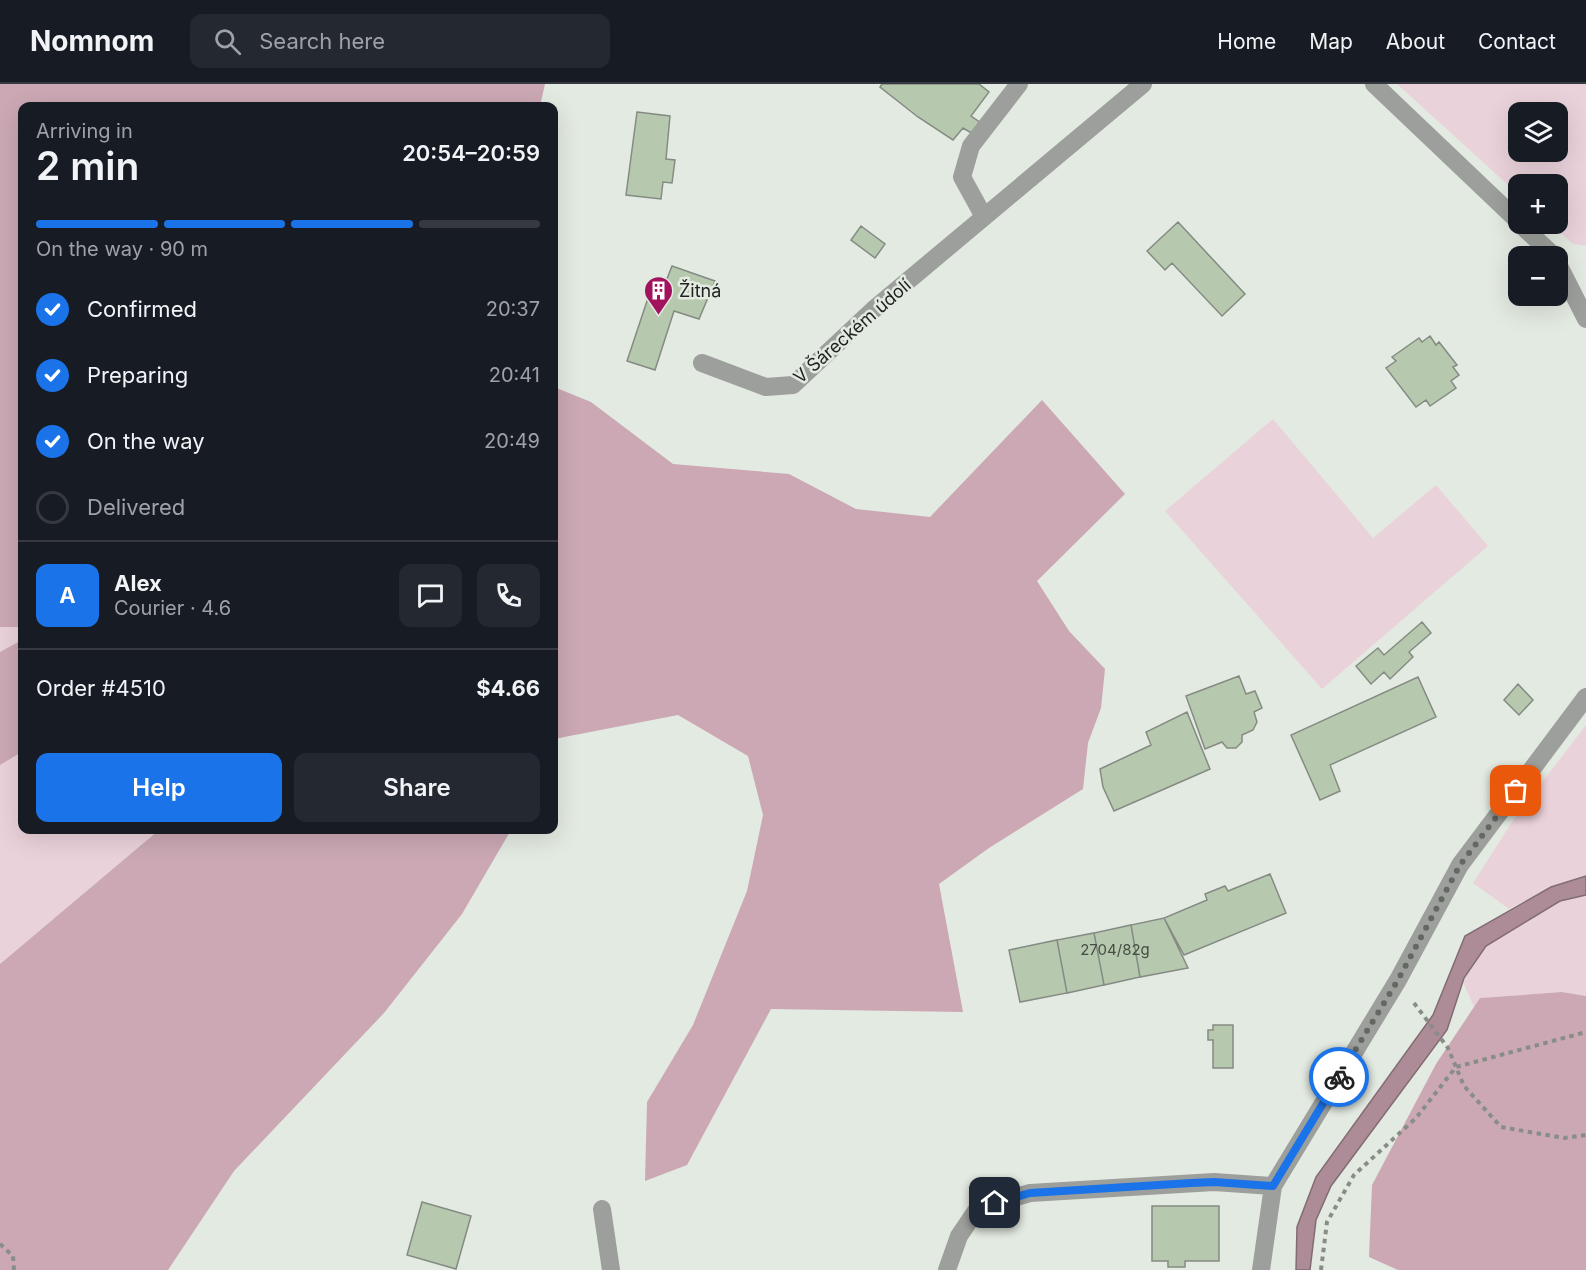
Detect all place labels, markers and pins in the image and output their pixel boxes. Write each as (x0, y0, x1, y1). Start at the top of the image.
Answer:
building icon: Žitná (642, 274, 674, 316)
place label: Žitná (679, 279, 721, 301)
pin (1490, 765, 1541, 816)
pin (969, 1177, 1020, 1228)

